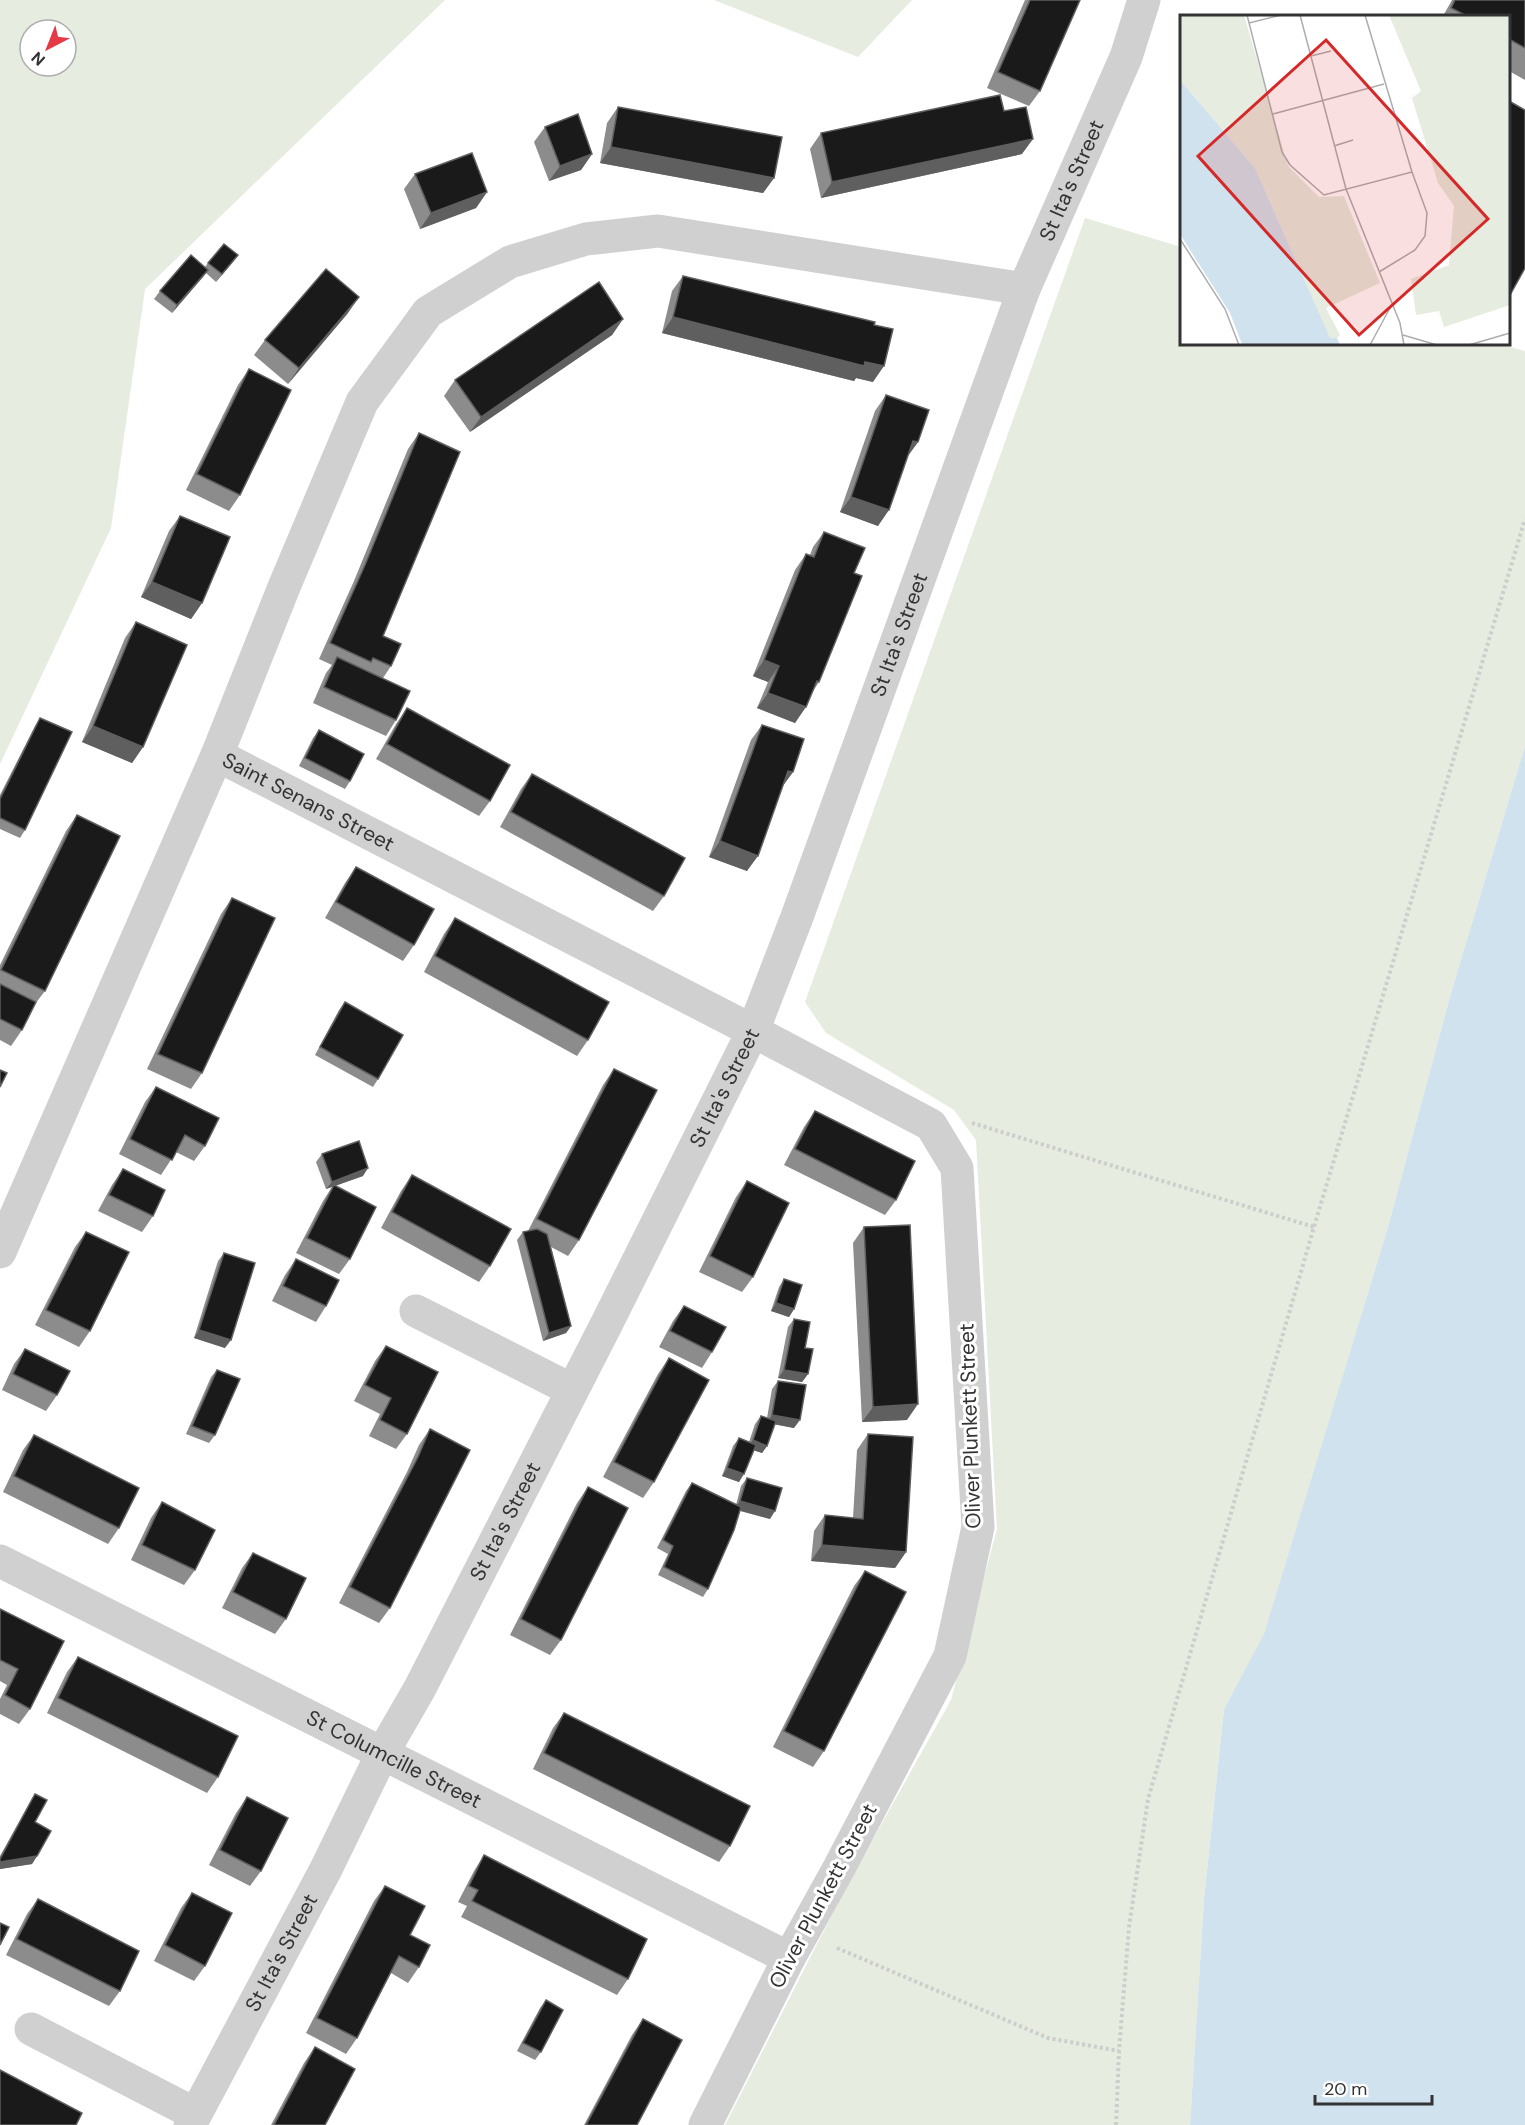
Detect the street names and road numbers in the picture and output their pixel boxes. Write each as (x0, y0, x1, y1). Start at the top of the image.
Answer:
street label: St Ita's Street (1033, 116, 1111, 245)
street label: St Ita's Street (864, 569, 934, 700)
street label: Saint Senans Street (217, 746, 399, 858)
street label: St Ita's Street (683, 1024, 766, 1152)
street label: Oliver Plunkett Street (952, 1323, 988, 1529)
street label: St Ita's Street (463, 1457, 547, 1586)
street label: St Columcille Street (302, 1703, 486, 1815)
street label: Oliver Plunkett Street (762, 1799, 884, 1993)
street label: St Ita's Street (239, 1889, 324, 2017)

